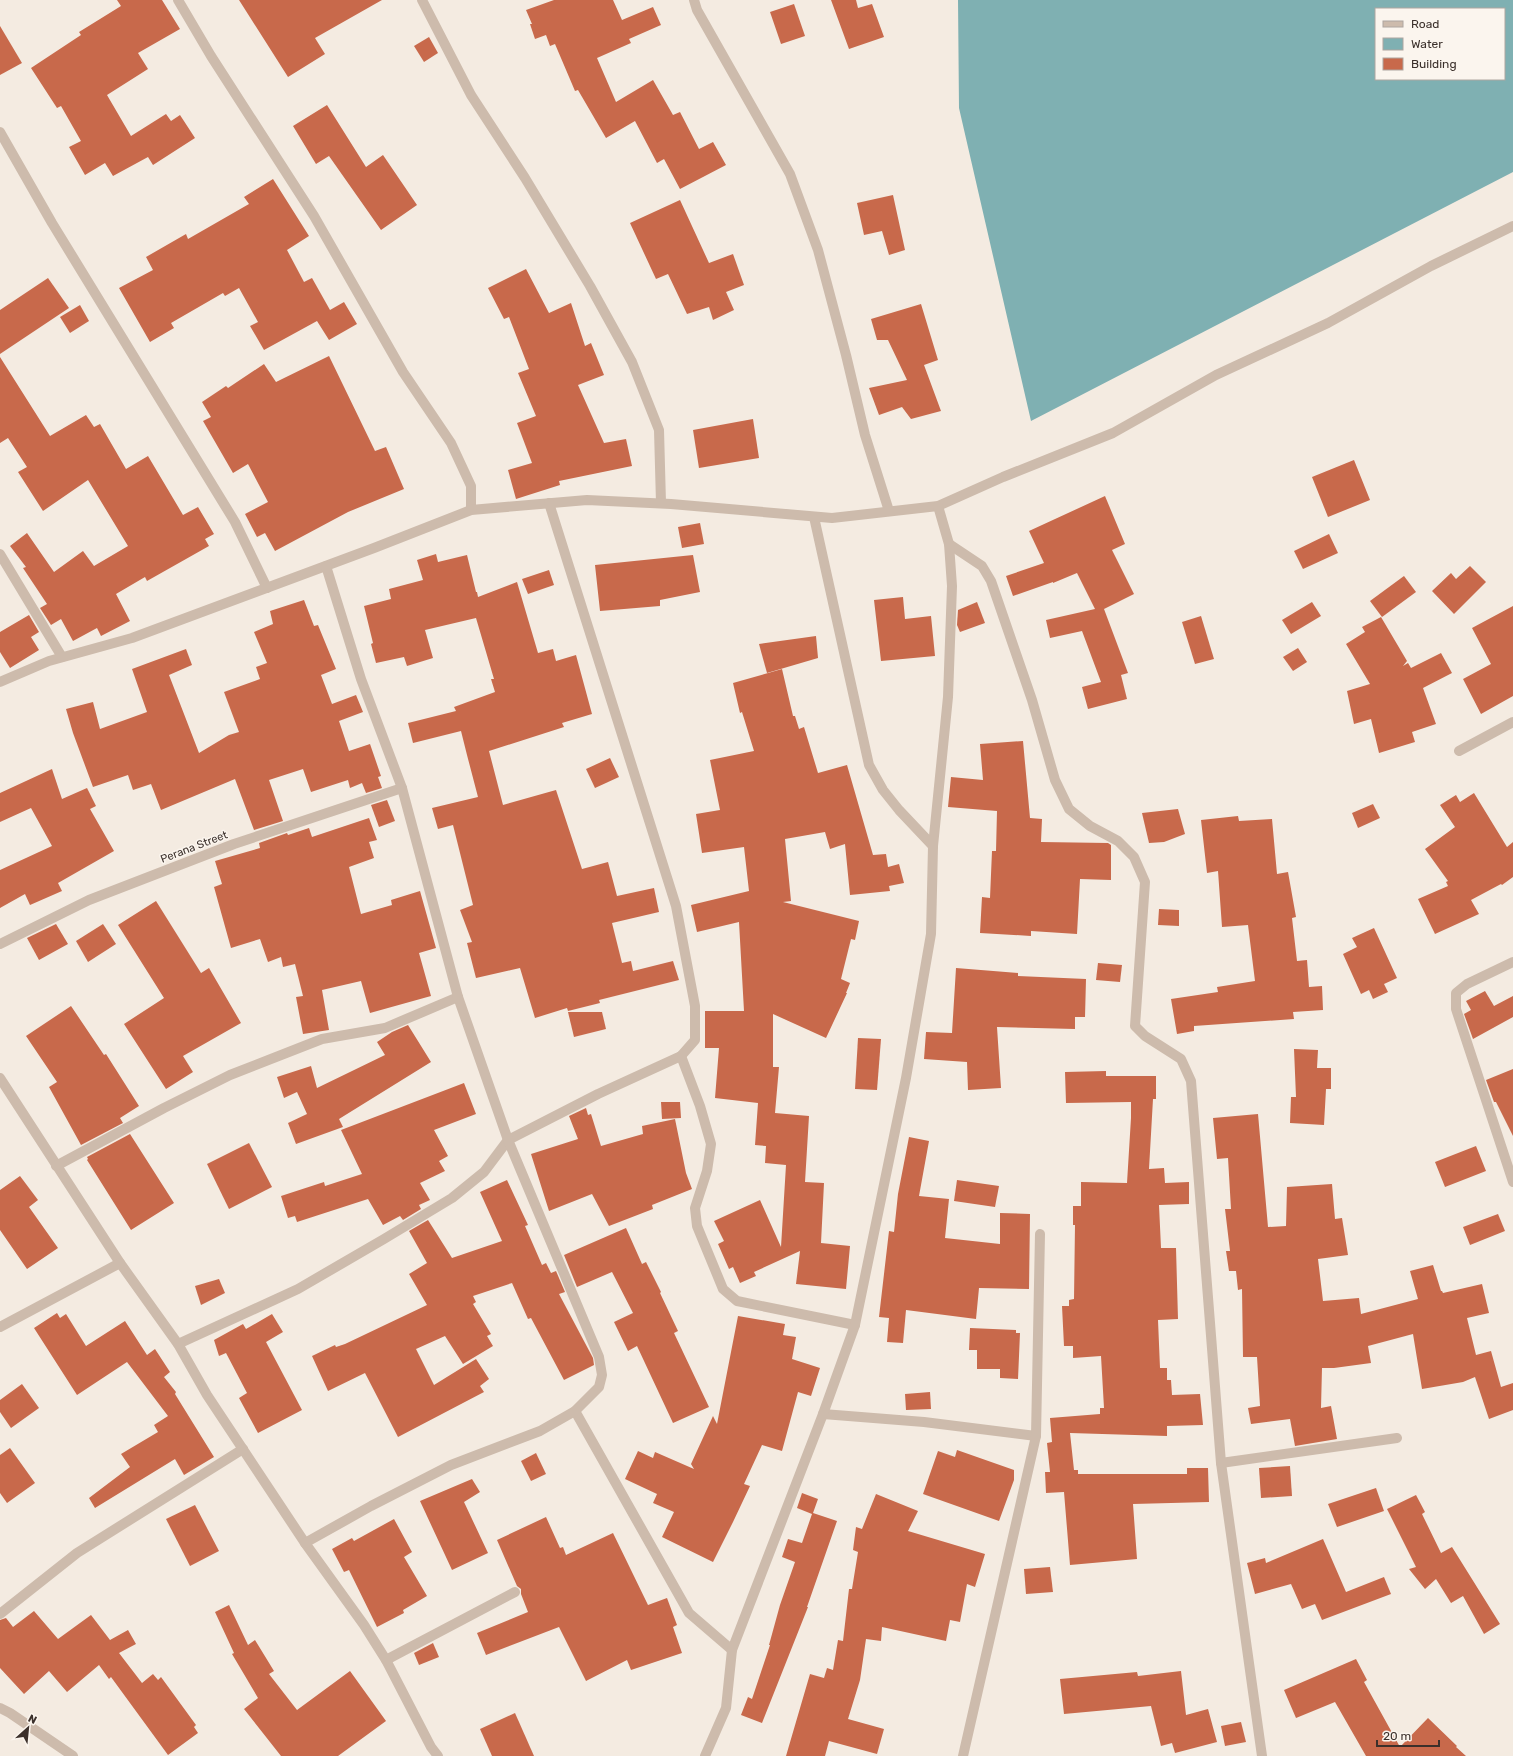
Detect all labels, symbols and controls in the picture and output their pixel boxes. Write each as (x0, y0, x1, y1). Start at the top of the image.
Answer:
legend (1375, 8, 1505, 80)
text: Road (1411, 17, 1439, 31)
text: Water (1411, 37, 1443, 51)
text: Building (1411, 57, 1457, 71)
street label: Perana Street (159, 828, 230, 866)
north arrow (8, 1708, 48, 1748)
text: N (26, 1712, 39, 1727)
scale bar (1377, 1722, 1439, 1748)
text: 20 m (1383, 1729, 1411, 1743)

